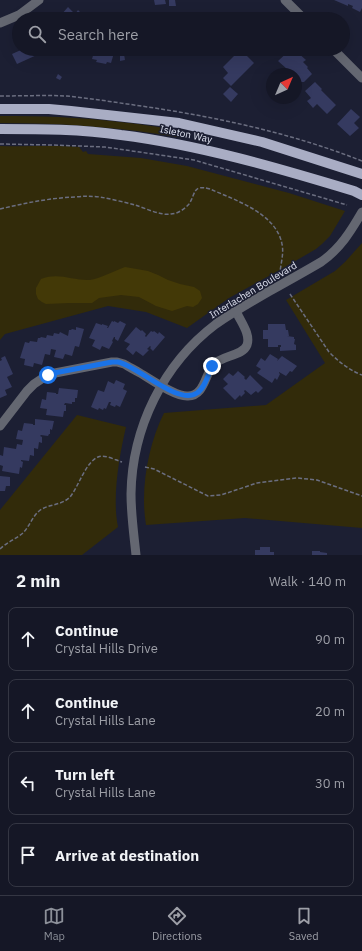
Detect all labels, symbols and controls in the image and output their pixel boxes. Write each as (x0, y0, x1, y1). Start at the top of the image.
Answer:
search box (12, 12, 350, 56)
icon: search (26, 23, 48, 45)
text: Search here (58, 25, 138, 44)
north arrow (266, 68, 302, 104)
street label: Isleton Way (159, 122, 213, 146)
street label: Interlachen Boulevard (207, 259, 299, 321)
route end (203, 357, 221, 375)
route start (39, 366, 57, 384)
text: 2 min (16, 570, 60, 592)
text: Walk · 140 m (269, 573, 346, 590)
text: Continue (55, 621, 119, 640)
icon: ahead (17, 628, 39, 650)
text: 90 m (315, 631, 345, 648)
text: Crystal Hills Drive (55, 640, 158, 657)
text: Continue (55, 693, 119, 712)
icon: ahead (17, 700, 39, 722)
text: 20 m (315, 703, 345, 720)
text: Crystal Hills Lane (55, 712, 156, 729)
text: Turn left (55, 765, 115, 784)
icon: left (17, 772, 39, 794)
text: 30 m (315, 775, 345, 792)
text: Crystal Hills Lane (55, 784, 156, 801)
icon: arrive (17, 844, 39, 866)
text: Arrive at destination (55, 846, 199, 865)
tab: Map (43, 905, 65, 943)
tab: Directions (152, 905, 202, 943)
tab: Saved (289, 905, 319, 943)

